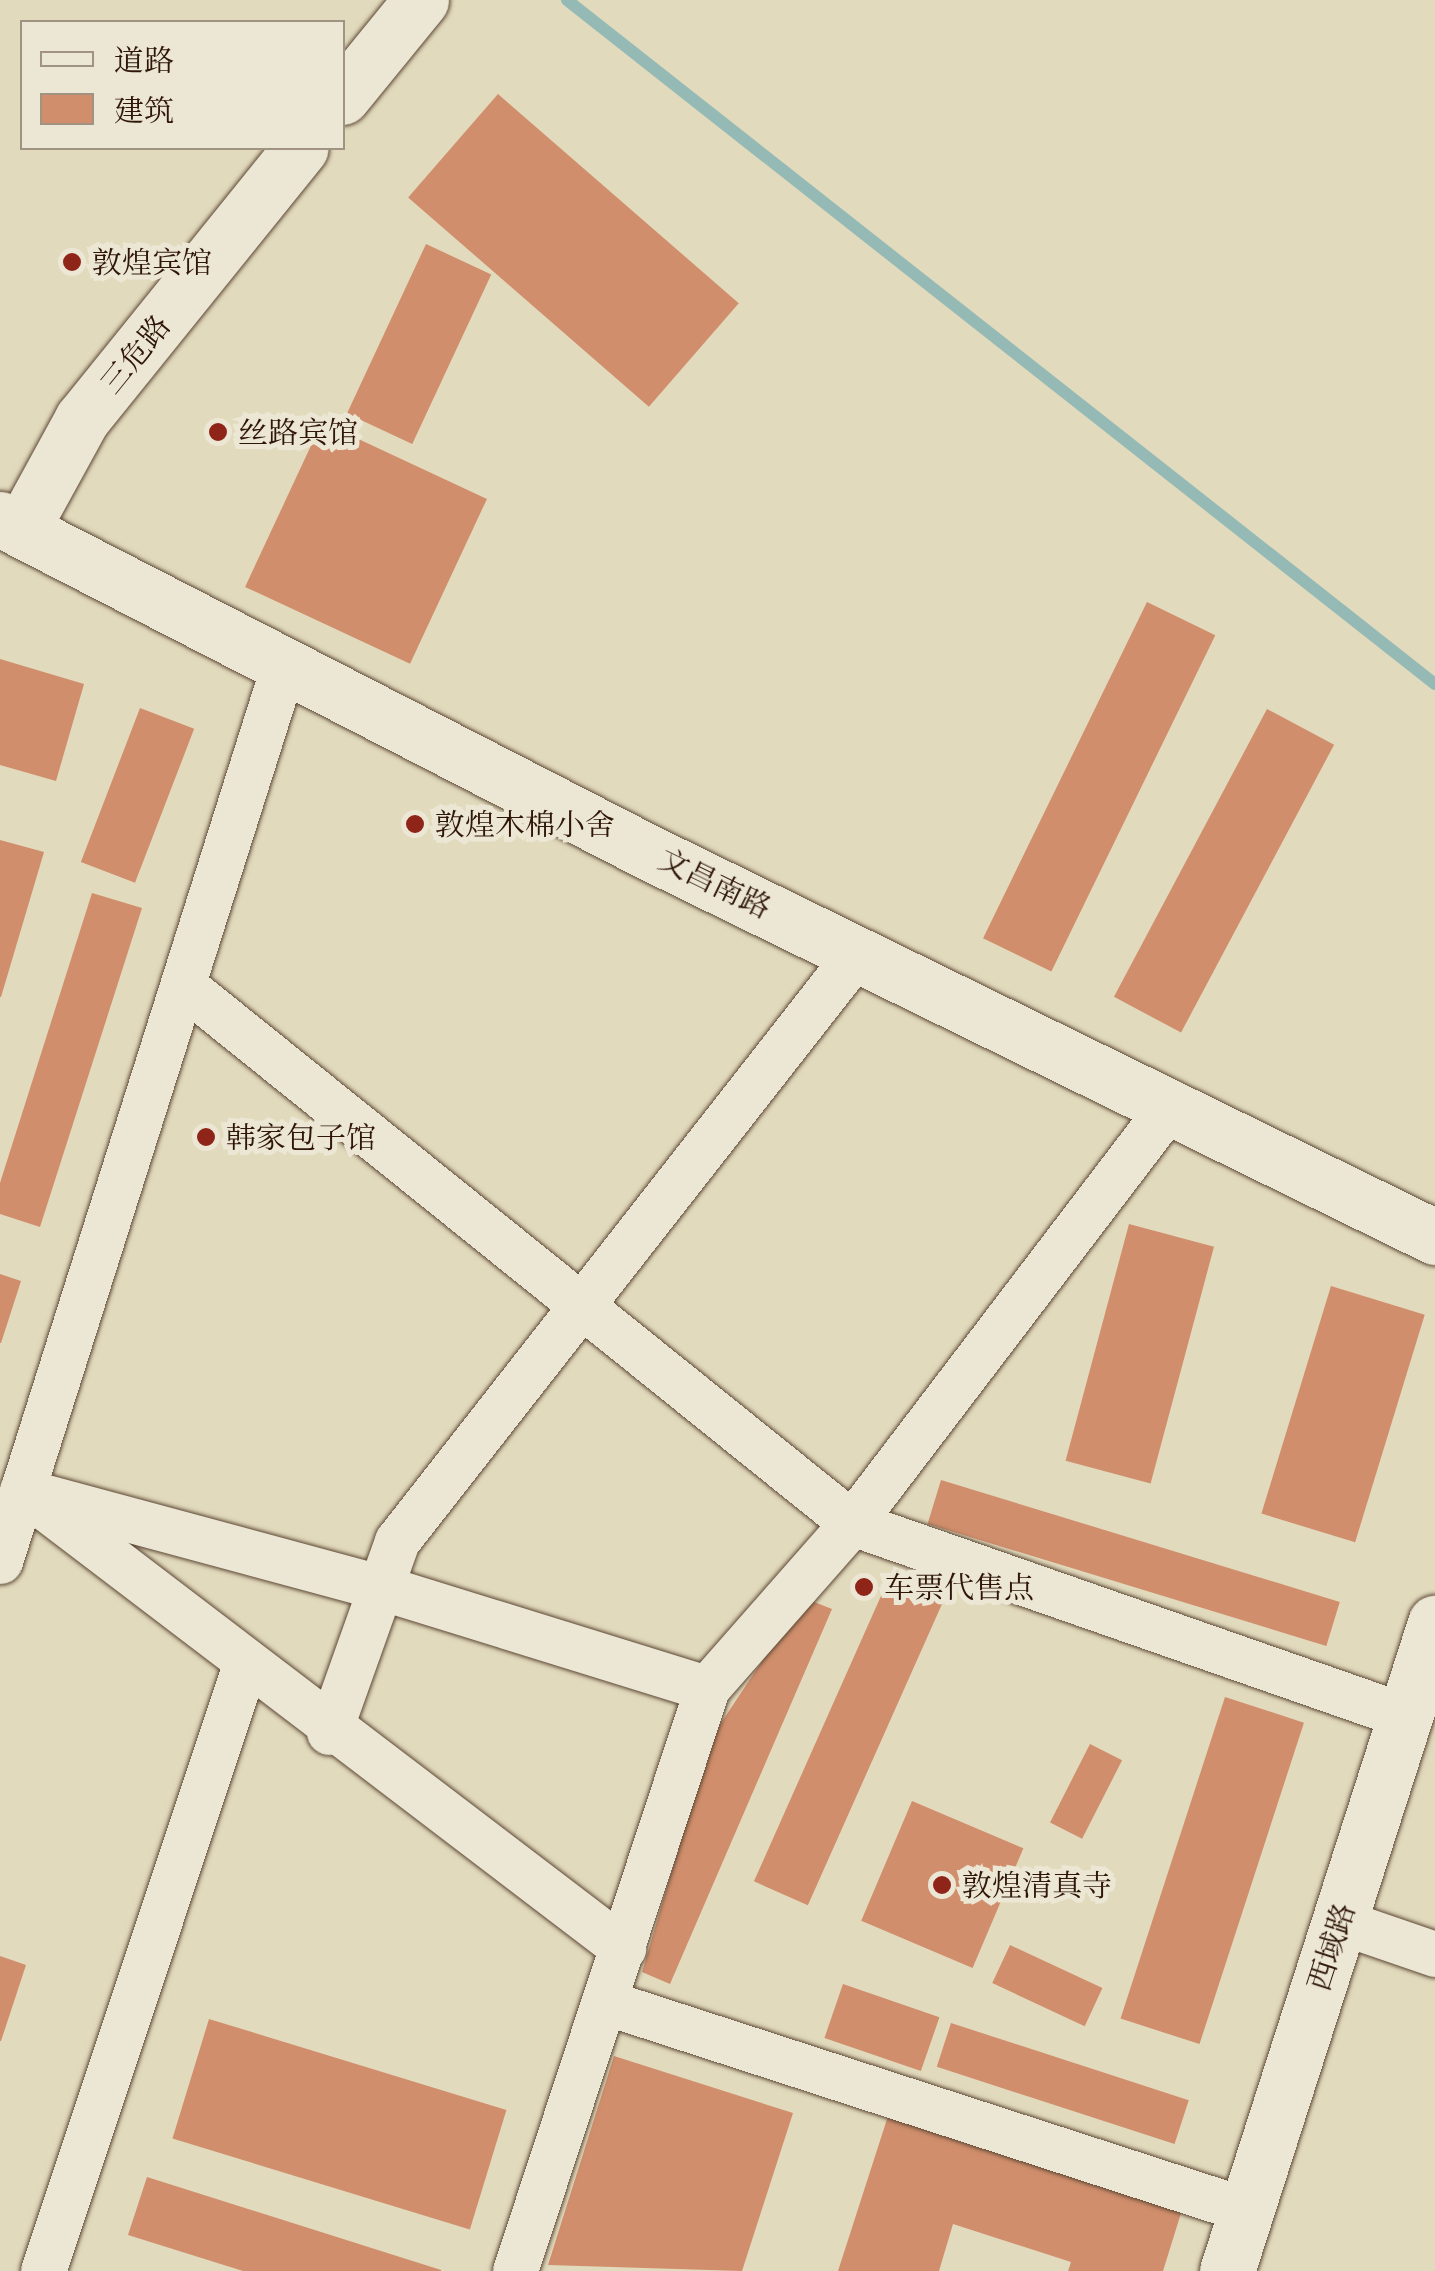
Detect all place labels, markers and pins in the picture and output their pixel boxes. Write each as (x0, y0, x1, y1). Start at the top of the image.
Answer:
place label: 敦煌宾馆 (92, 244, 212, 280)
marker: 敦煌宾馆 (61, 251, 83, 273)
place label: 丝路宾馆 (238, 414, 358, 450)
marker: 丝路宾馆 (207, 421, 229, 443)
place label: 敦煌木棉小舍 (435, 806, 615, 842)
marker: 敦煌木棉小舍 (404, 813, 426, 835)
place label: 韩家包子馆 (226, 1119, 376, 1155)
marker: 韩家包子馆 (195, 1126, 217, 1148)
place label: 车票代售点 (884, 1569, 1034, 1605)
marker: 车票代售点 (853, 1576, 875, 1598)
place label: 敦煌清真寺 (962, 1867, 1112, 1903)
marker: 敦煌清真寺 (931, 1874, 953, 1896)

